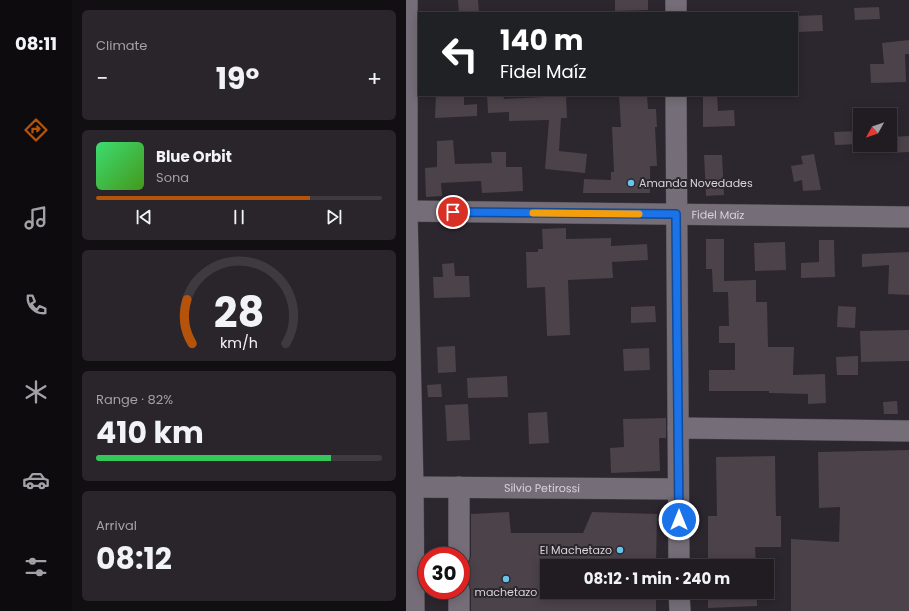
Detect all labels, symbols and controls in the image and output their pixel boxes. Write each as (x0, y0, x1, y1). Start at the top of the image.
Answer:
text: 140 m (500, 21, 583, 60)
icon: left (434, 28, 486, 80)
text: 08:11 (15, 31, 57, 56)
text: Climate (96, 36, 147, 55)
text: 19° (216, 57, 259, 100)
text: Fidel Maíz (500, 59, 586, 84)
text: − (96, 63, 108, 94)
text: + (367, 63, 382, 94)
north arrow (853, 108, 897, 152)
map controls (853, 108, 897, 152)
icon: directions (22, 116, 50, 144)
text: Blue Orbit (156, 146, 232, 167)
text: Sona (156, 168, 189, 187)
place label: Amanda Novedades (639, 175, 753, 191)
marker: Amanda Novedades (626, 178, 636, 188)
pin (436, 195, 470, 229)
icon: arrive (442, 201, 464, 223)
icon: music (22, 204, 50, 232)
icon: previous (133, 206, 155, 228)
icon: pause (228, 206, 250, 228)
icon: next (323, 206, 345, 228)
street label: Fidel Maíz (691, 206, 744, 223)
text: 28 (214, 282, 264, 341)
icon: phone (22, 291, 50, 319)
text: km/h (220, 332, 258, 352)
icon: climate (22, 378, 50, 406)
text: Range · 82% (96, 390, 173, 409)
text: 410 km (96, 411, 204, 454)
icon: car (22, 466, 50, 494)
street label: Silvio Petirossi (504, 480, 580, 496)
position arrow (658, 499, 700, 541)
text: Arrival (96, 516, 137, 535)
text: 08:12 (96, 537, 172, 580)
place label: El Machetazo (540, 542, 612, 558)
marker: El Machetazo (615, 545, 625, 555)
speed limit sign: 30 (418, 547, 470, 599)
icon: filters (22, 553, 50, 581)
text: 08:12 · 1 min · 240 m (584, 568, 730, 589)
marker: machetazo (501, 574, 511, 584)
place label: machetazo (475, 584, 537, 600)

